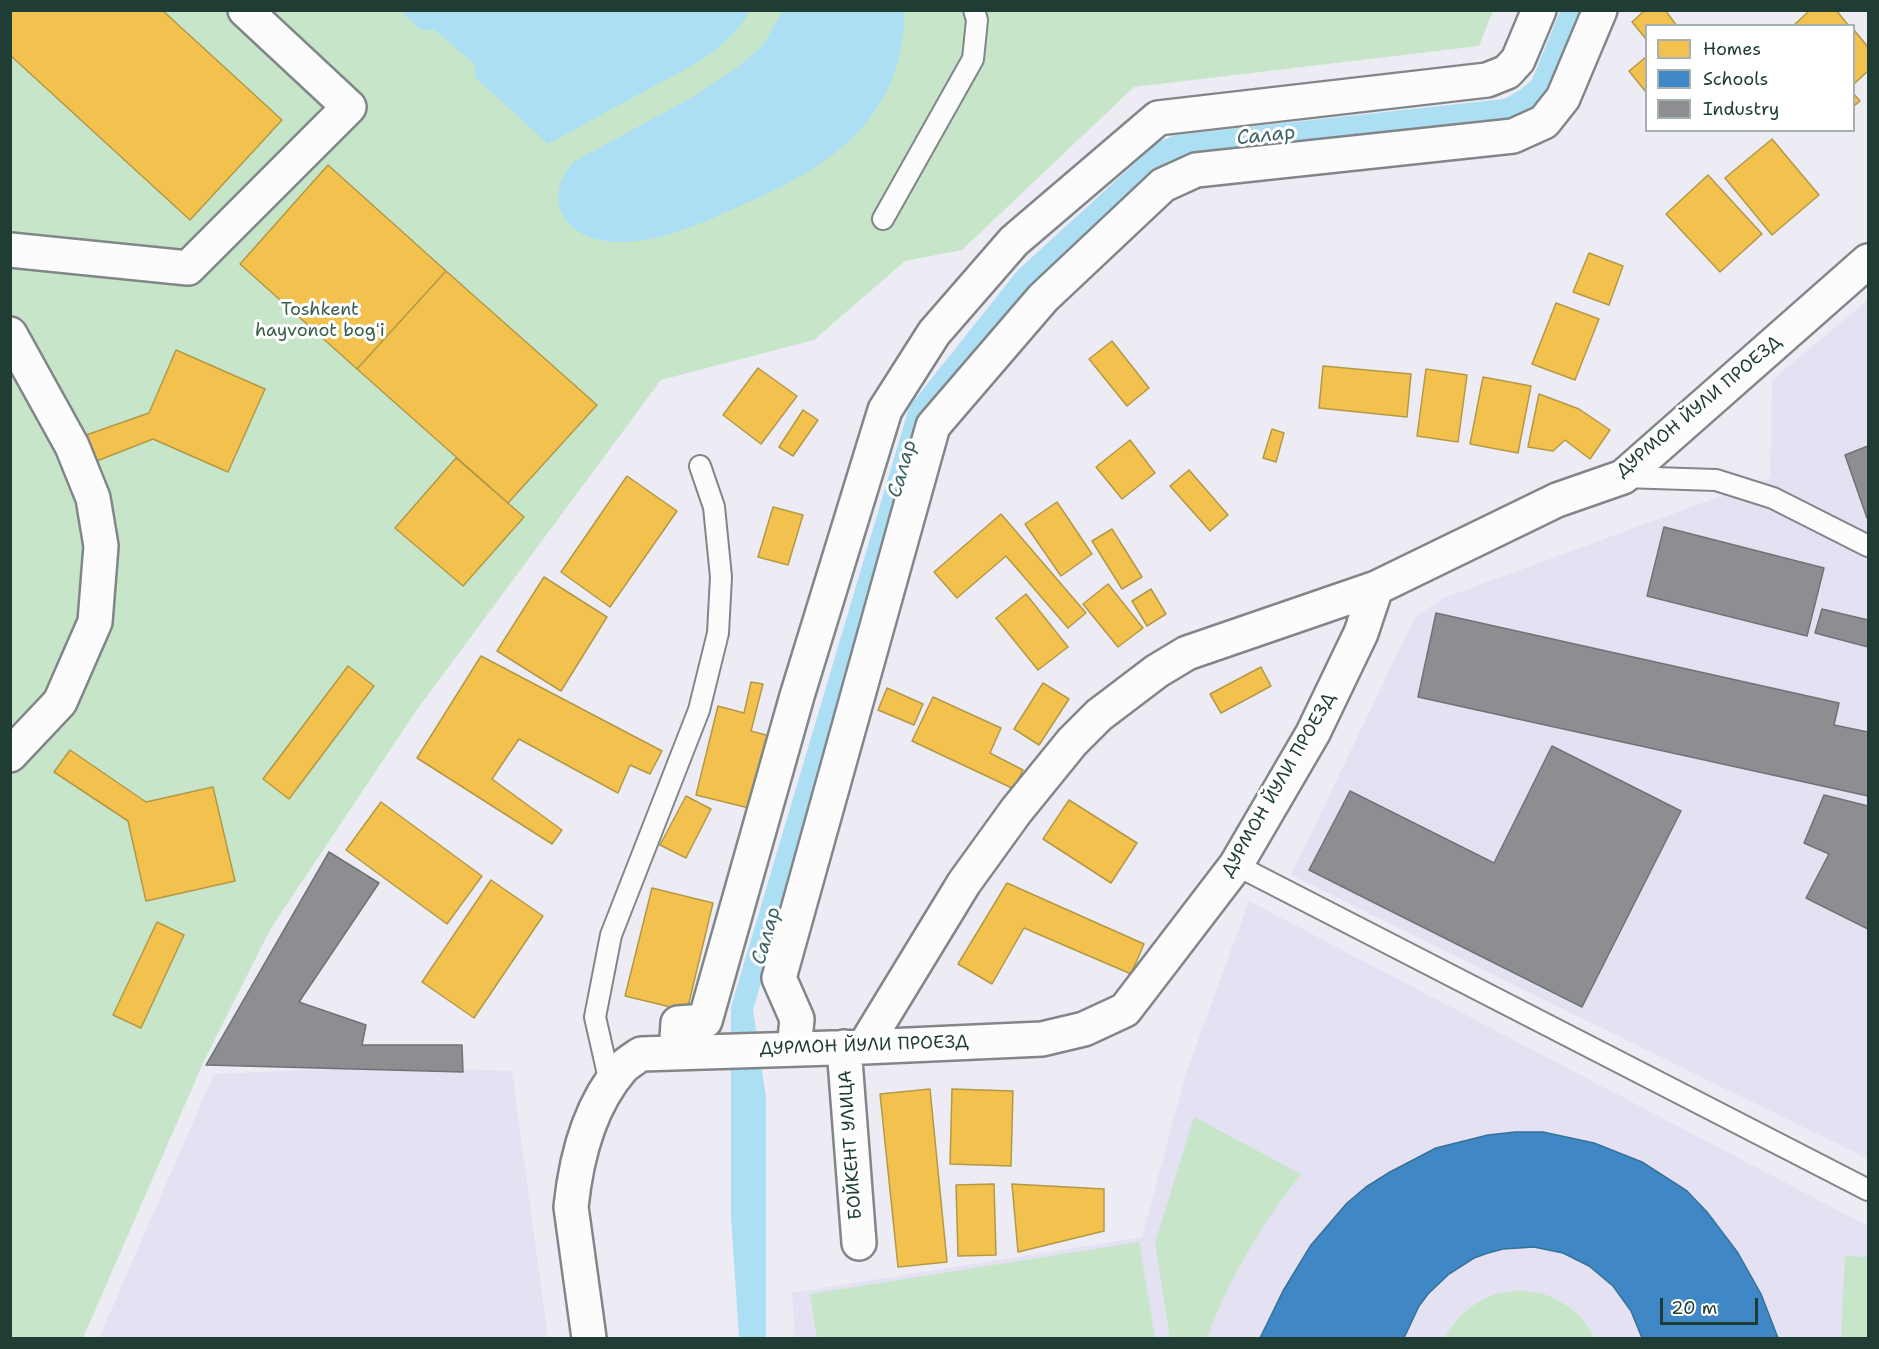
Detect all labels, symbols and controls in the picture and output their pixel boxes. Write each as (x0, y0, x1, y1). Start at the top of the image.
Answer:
legend (1645, 24, 1855, 132)
text: Homes (1703, 37, 1761, 61)
text: Schools (1703, 67, 1769, 91)
text: Industry (1703, 97, 1779, 121)
water label: Салар (1235, 121, 1297, 151)
park label: Toshkent hayvonot bogʻi (255, 299, 385, 342)
street label: ДУРМОН ЙУЛИ ПРОЕЗД (1612, 332, 1786, 482)
water label: Салар (883, 437, 923, 501)
street label: ДУРМОН ЙУЛИ ПРОЕЗД (1217, 689, 1341, 881)
water label: Салар (747, 904, 787, 968)
street label: ДУРМОН ЙУЛИ ПРОЕЗД (759, 1032, 969, 1060)
street label: БОЙКЕНТ УЛИЦА (835, 1070, 867, 1220)
scale bar (1663, 1286, 1760, 1324)
text: 20 m (1671, 1296, 1717, 1320)

